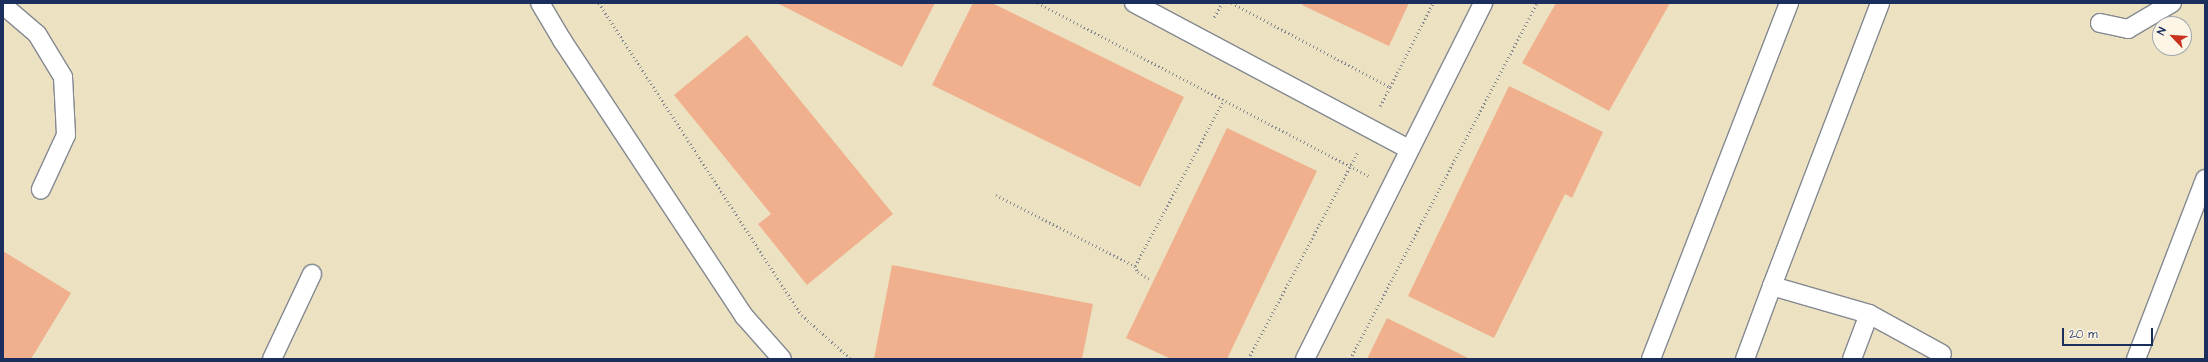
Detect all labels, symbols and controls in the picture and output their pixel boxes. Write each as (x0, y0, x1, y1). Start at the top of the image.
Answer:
north arrow (2152, 16, 2192, 56)
text: N (2153, 25, 2170, 37)
scale bar (2064, 320, 2155, 346)
text: 20 m (2069, 326, 2098, 343)

